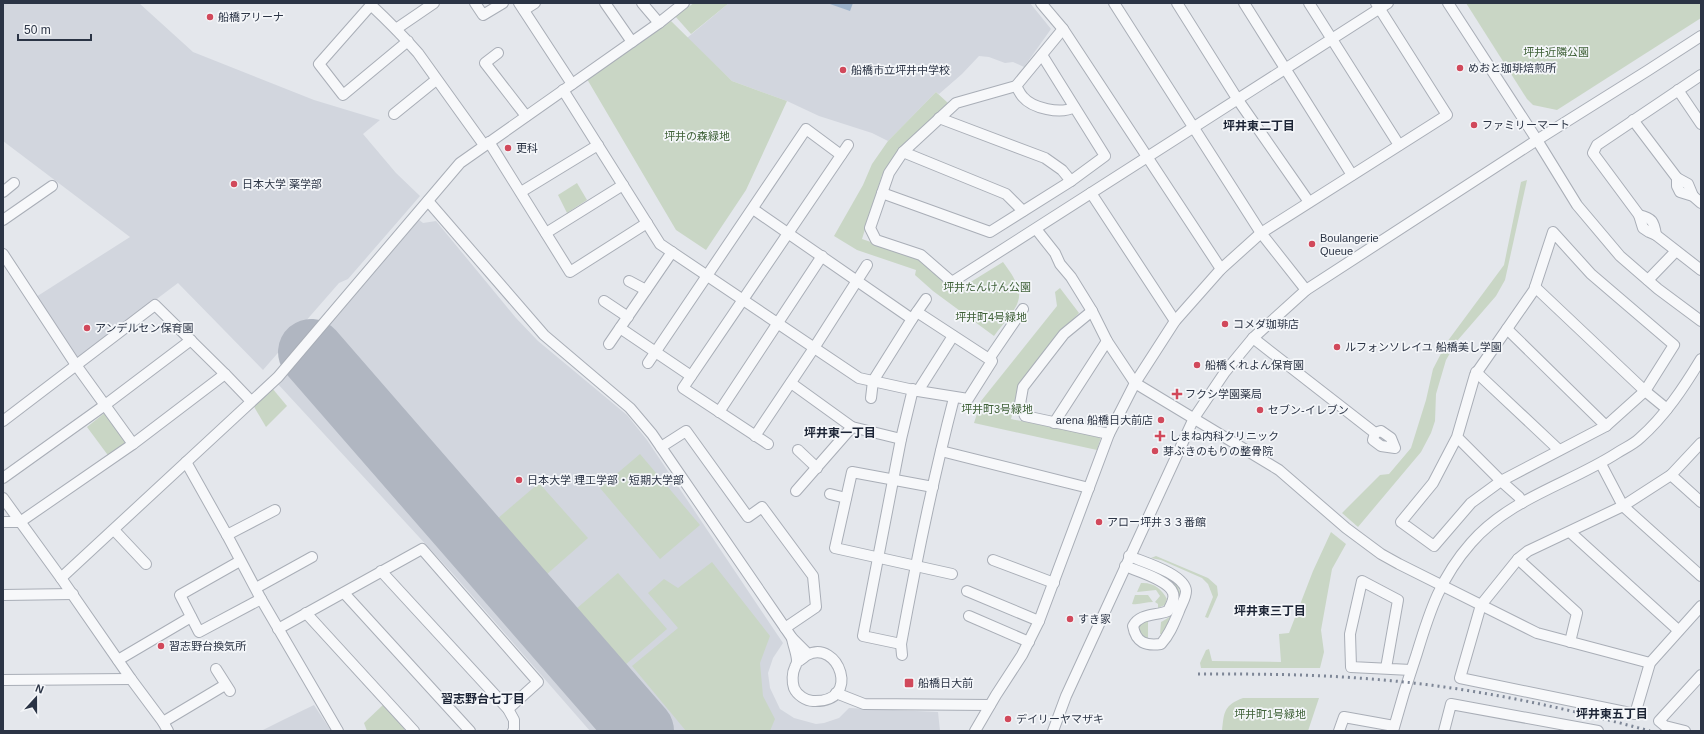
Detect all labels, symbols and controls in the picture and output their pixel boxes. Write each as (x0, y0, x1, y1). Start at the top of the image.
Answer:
place label: 船橋アリーナ (218, 11, 284, 23)
marker: 船橋アリーナ (205, 12, 215, 22)
scale bar (18, 16, 91, 42)
text: 50 m (24, 23, 51, 37)
park label: 坪井近隣公園 (1523, 46, 1589, 58)
place label: めおと珈琲焙煎所 (1468, 62, 1557, 74)
marker: めおと珈琲焙煎所 (1455, 63, 1465, 73)
place label: 船橋市立坪井中学校 (851, 64, 950, 76)
marker: 船橋市立坪井中学校 (838, 65, 848, 75)
district label: 坪井東二丁目 (1223, 119, 1295, 133)
place label: ファミリーマート (1482, 119, 1570, 131)
marker: ファミリーマート (1469, 120, 1479, 130)
park label: 坪井の森緑地 (664, 130, 730, 142)
place label: 更科 (516, 142, 538, 154)
marker: 更科 (503, 143, 513, 153)
place label: 日本大学 薬学部 (242, 178, 322, 190)
marker: 日本大学 薬学部 (229, 179, 239, 189)
place label: Boulangerie Queue (1320, 232, 1379, 257)
marker: Boulangerie Queue (1307, 239, 1317, 249)
park label: 坪井たんけん公園 (943, 281, 1031, 293)
park label: 坪井町4号緑地 (955, 311, 1027, 323)
place label: コメダ珈琲店 (1233, 318, 1299, 330)
marker: コメダ珈琲店 (1220, 319, 1230, 329)
place label: アンデルセン保育園 (95, 322, 194, 334)
marker: アンデルセン保育園 (82, 323, 92, 333)
place label: ルフォンソレイユ 船橋美し学園 (1345, 341, 1502, 353)
marker: ルフォンソレイユ 船橋美し学園 (1332, 342, 1342, 352)
place label: 船橋くれよん保育園 (1205, 359, 1304, 371)
marker: 船橋くれよん保育園 (1192, 360, 1202, 370)
place label: フクシ学園薬局 (1185, 388, 1262, 400)
marker: フクシ学園薬局 (1172, 389, 1182, 399)
park label: 坪井町3号緑地 (961, 403, 1033, 415)
place label: セブン-イレブン (1268, 404, 1349, 416)
marker: セブン-イレブン (1255, 405, 1265, 415)
place label: arena 船橋日大前店 (1056, 414, 1153, 426)
marker: arena 船橋日大前店 (1156, 415, 1166, 425)
district label: 坪井東一丁目 (804, 426, 876, 440)
marker: しまね内科クリニック (1154, 430, 1166, 442)
place label: しまね内科クリニック (1169, 430, 1279, 442)
place label: 芽ぶきのもりの整骨院 (1163, 445, 1273, 457)
marker: 芽ぶきのもりの整骨院 (1150, 446, 1160, 456)
place label: 日本大学 理工学部・短期大学部 (527, 474, 684, 486)
marker: 日本大学 理工学部・短期大学部 (514, 475, 524, 485)
place label: アロー坪井３３番館 (1107, 516, 1206, 528)
marker: アロー坪井３３番館 (1094, 517, 1104, 527)
district label: 坪井東三丁目 (1234, 604, 1306, 618)
place label: すき家 (1078, 613, 1111, 625)
marker: すき家 (1065, 614, 1075, 624)
place label: 習志野台換気所 (169, 640, 247, 652)
marker: 習志野台換気所 (156, 641, 166, 651)
marker: 船橋日大前 (903, 677, 915, 689)
place label: 船橋日大前 (918, 677, 973, 689)
north arrow (16, 678, 56, 718)
text: N (34, 682, 45, 696)
district label: 習志野台七丁目 (441, 692, 525, 706)
district label: 坪井東五丁目 (1576, 707, 1648, 721)
park label: 坪井町1号緑地 (1234, 708, 1306, 720)
place label: デイリーヤマザキ (1016, 713, 1104, 725)
marker: デイリーヤマザキ (1003, 714, 1013, 724)

